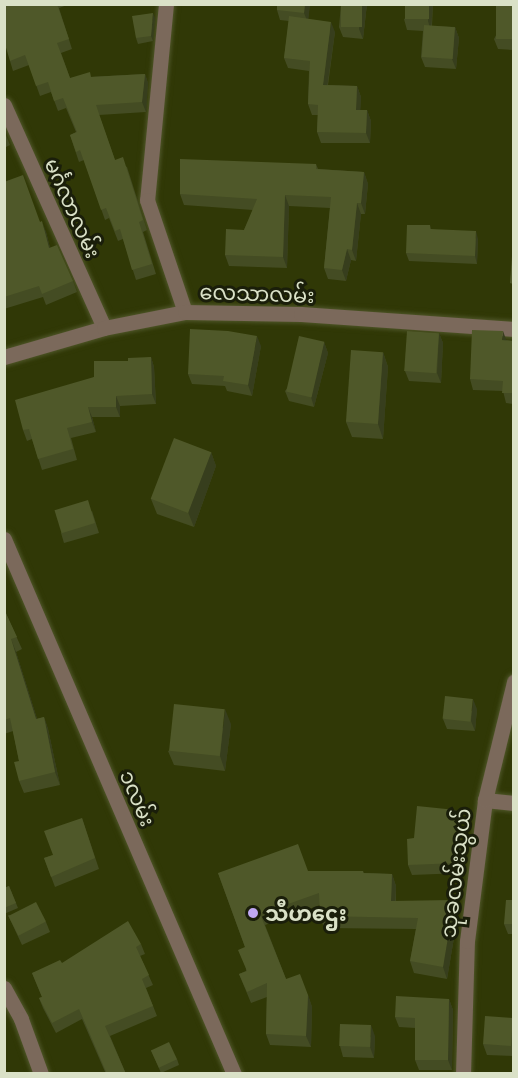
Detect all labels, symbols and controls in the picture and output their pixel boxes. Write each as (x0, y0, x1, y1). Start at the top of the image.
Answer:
street label: မင်္ဂလာလမ်း (40, 154, 106, 262)
street label: လေသာလမ်း (199, 278, 315, 308)
street label: ၁လမ်း (115, 766, 161, 830)
street label: သုခလမ်းသွယ် (435, 807, 475, 939)
place label: သီဟဌေး (265, 900, 347, 926)
marker: သီဟဌေး (246, 906, 260, 920)

